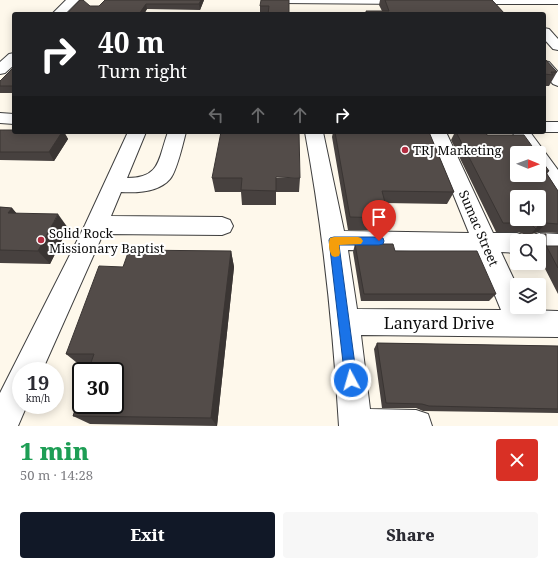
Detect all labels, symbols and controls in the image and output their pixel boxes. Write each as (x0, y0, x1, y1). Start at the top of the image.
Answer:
text: 40 m (98, 23, 165, 61)
icon: right (32, 28, 84, 80)
text: Turn right (98, 59, 187, 83)
icon: left (205, 104, 227, 126)
icon: ahead (247, 104, 269, 126)
icon: ahead (289, 104, 311, 126)
icon: right (331, 104, 353, 126)
place label: TRJ Marketing (413, 141, 502, 159)
marker: TRJ Marketing (400, 145, 410, 155)
north arrow (510, 146, 546, 182)
map controls (510, 146, 546, 314)
street label: Sumac Street (455, 187, 503, 269)
button: sound (510, 190, 546, 226)
pin (362, 200, 396, 241)
icon: arrive (368, 206, 390, 228)
place label: Solid Rock Missionary Baptist (49, 224, 165, 257)
button: search (510, 234, 546, 270)
marker: Solid Rock Missionary Baptist (36, 235, 46, 245)
button: layers (510, 278, 546, 314)
street label: Lanyard Drive (384, 312, 494, 334)
position arrow (330, 359, 372, 401)
speed limit sign: 30 (72, 362, 124, 414)
text: 19 (27, 369, 49, 396)
text: km/h (26, 391, 50, 405)
text: 1 min (20, 434, 89, 467)
button: close (496, 439, 538, 481)
text: 50 m · 14:28 (20, 466, 93, 484)
button: Exit (20, 512, 275, 558)
button: Share (283, 512, 538, 558)

